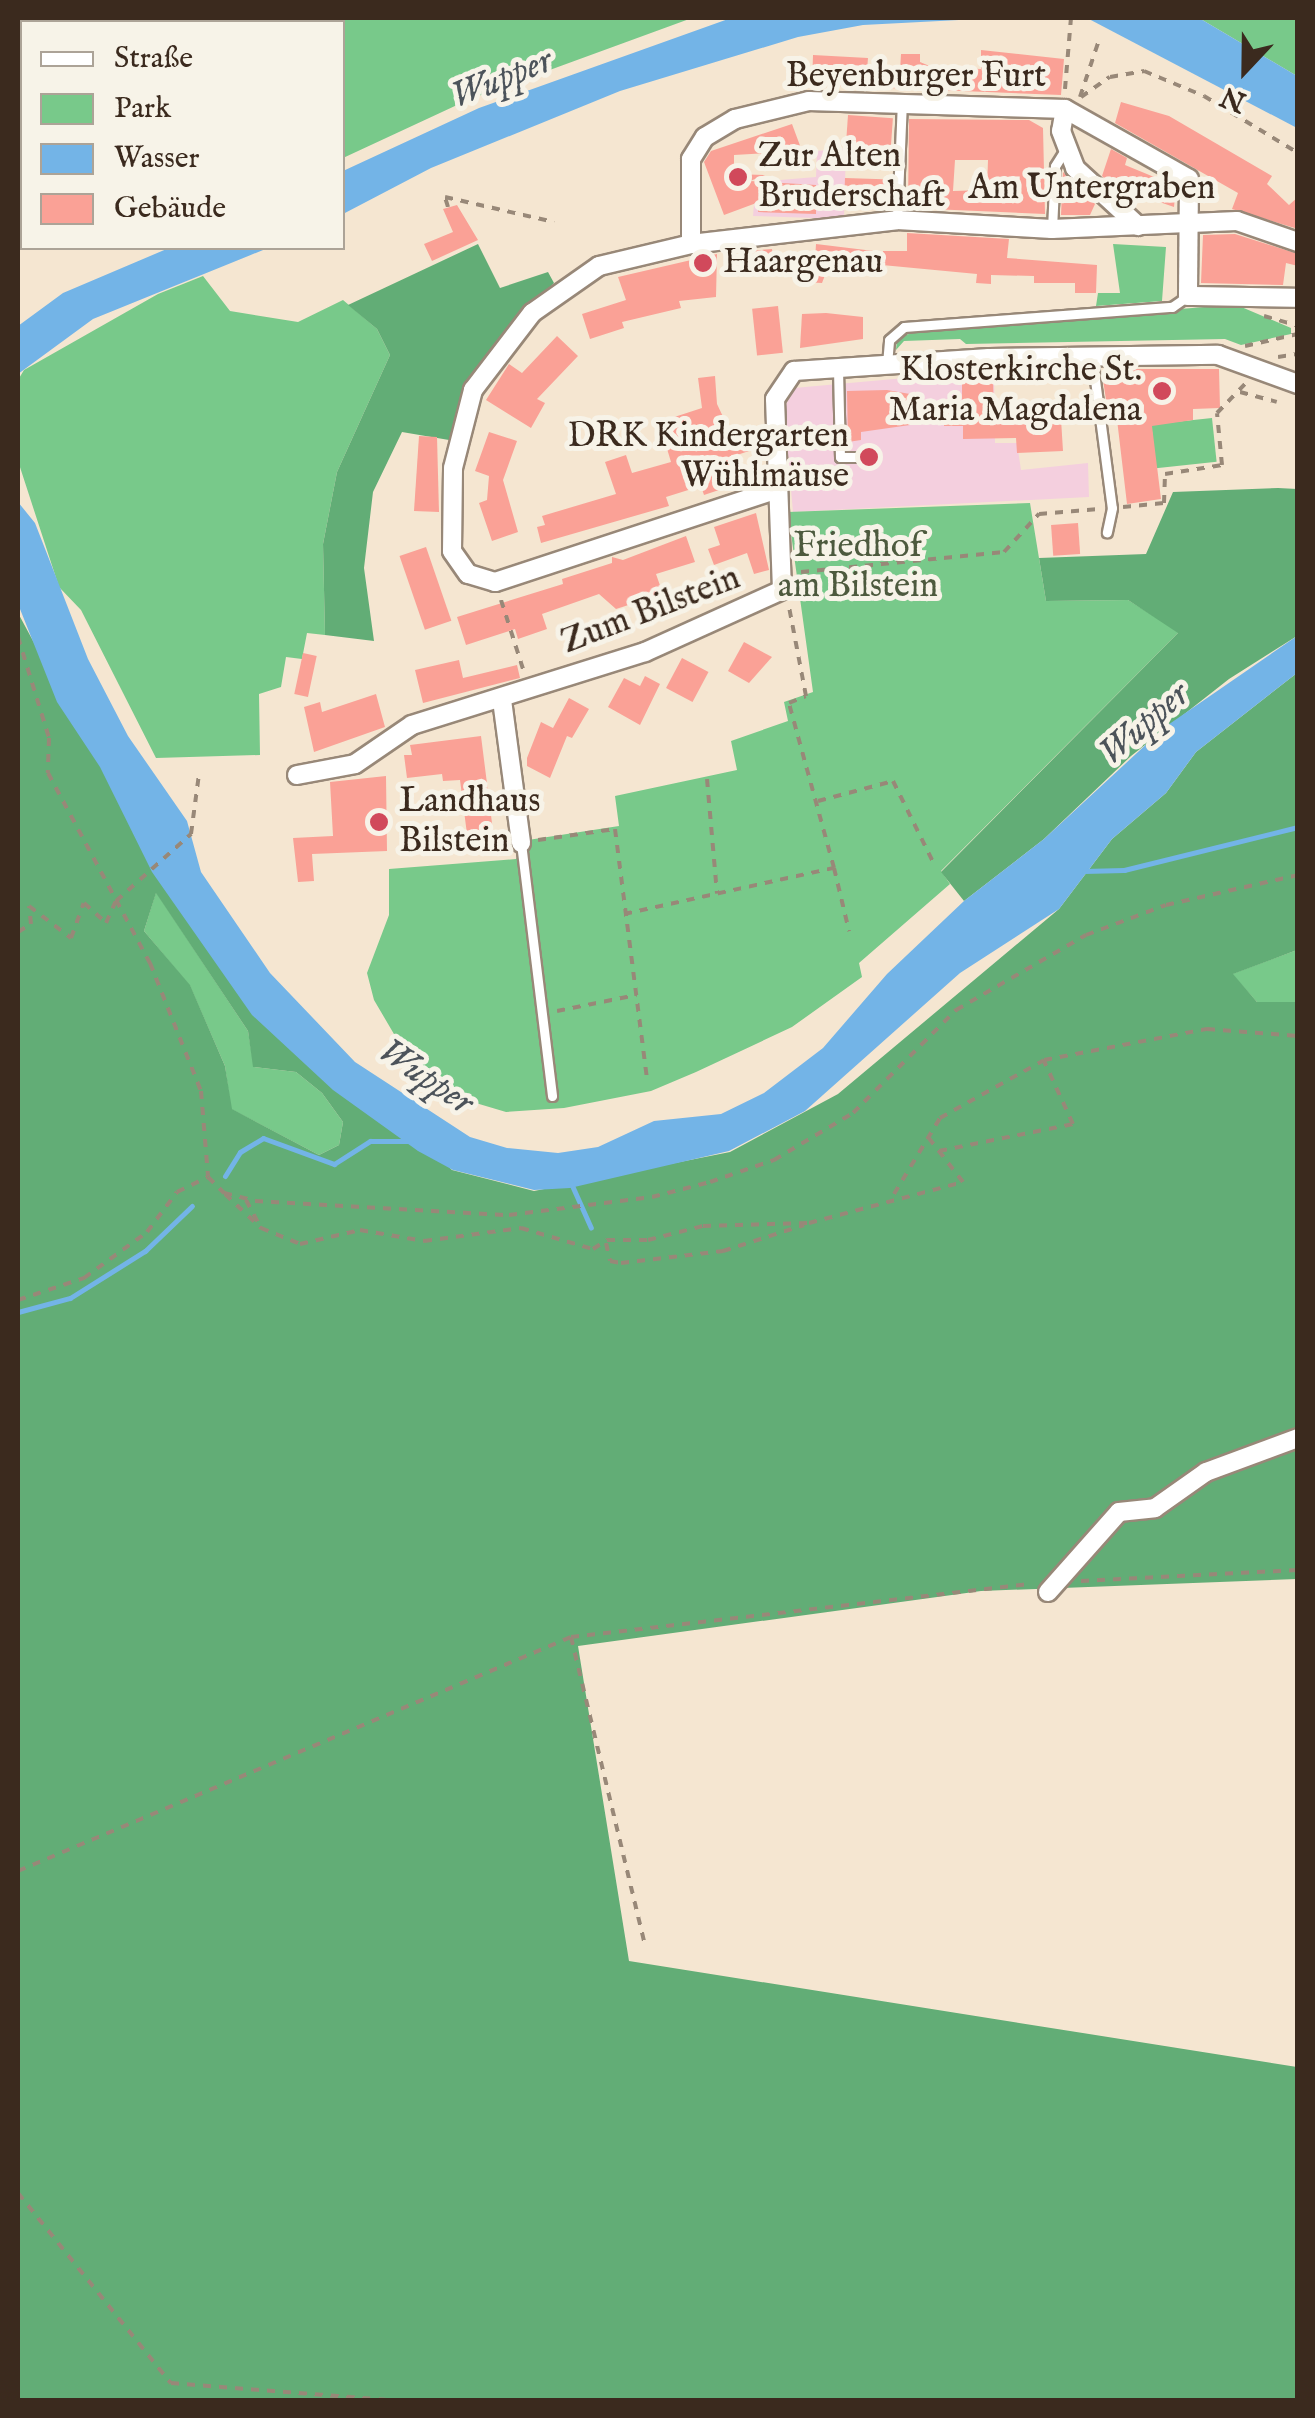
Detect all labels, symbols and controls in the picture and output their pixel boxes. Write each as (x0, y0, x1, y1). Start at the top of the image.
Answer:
legend (20, 20, 345, 250)
north arrow (1195, 20, 1295, 120)
water label: Wupper (444, 39, 560, 121)
text: Straße (114, 40, 193, 78)
street label: Beyenburger Furt (786, 56, 1046, 98)
text: N (1216, 78, 1251, 119)
text: Park (114, 90, 171, 128)
place label: Zur Alten Bruderschaft (758, 136, 946, 218)
text: Wasser (114, 140, 200, 178)
marker: Zur Alten Bruderschaft (727, 166, 749, 188)
street label: Am Untergraben (969, 168, 1215, 210)
text: Gebäude (114, 190, 226, 228)
place label: Haargenau (723, 242, 883, 284)
marker: Haargenau (692, 252, 714, 274)
place label: Klosterkirche St. Maria Magdalena (889, 350, 1142, 432)
marker: Klosterkirche St. Maria Magdalena (1151, 380, 1173, 402)
place label: DRK Kindergarten Wühlmäuse (567, 416, 849, 498)
marker: DRK Kindergarten Wühlmäuse (858, 446, 880, 468)
park label: Friedhof am Bilstein (778, 526, 938, 608)
street label: Zum Bilstein (556, 558, 746, 664)
water label: Wupper (1090, 673, 1200, 777)
place label: Landhaus Bilstein (399, 781, 541, 863)
marker: Landhaus Bilstein (368, 811, 390, 833)
water label: Wupper (368, 1030, 482, 1126)

